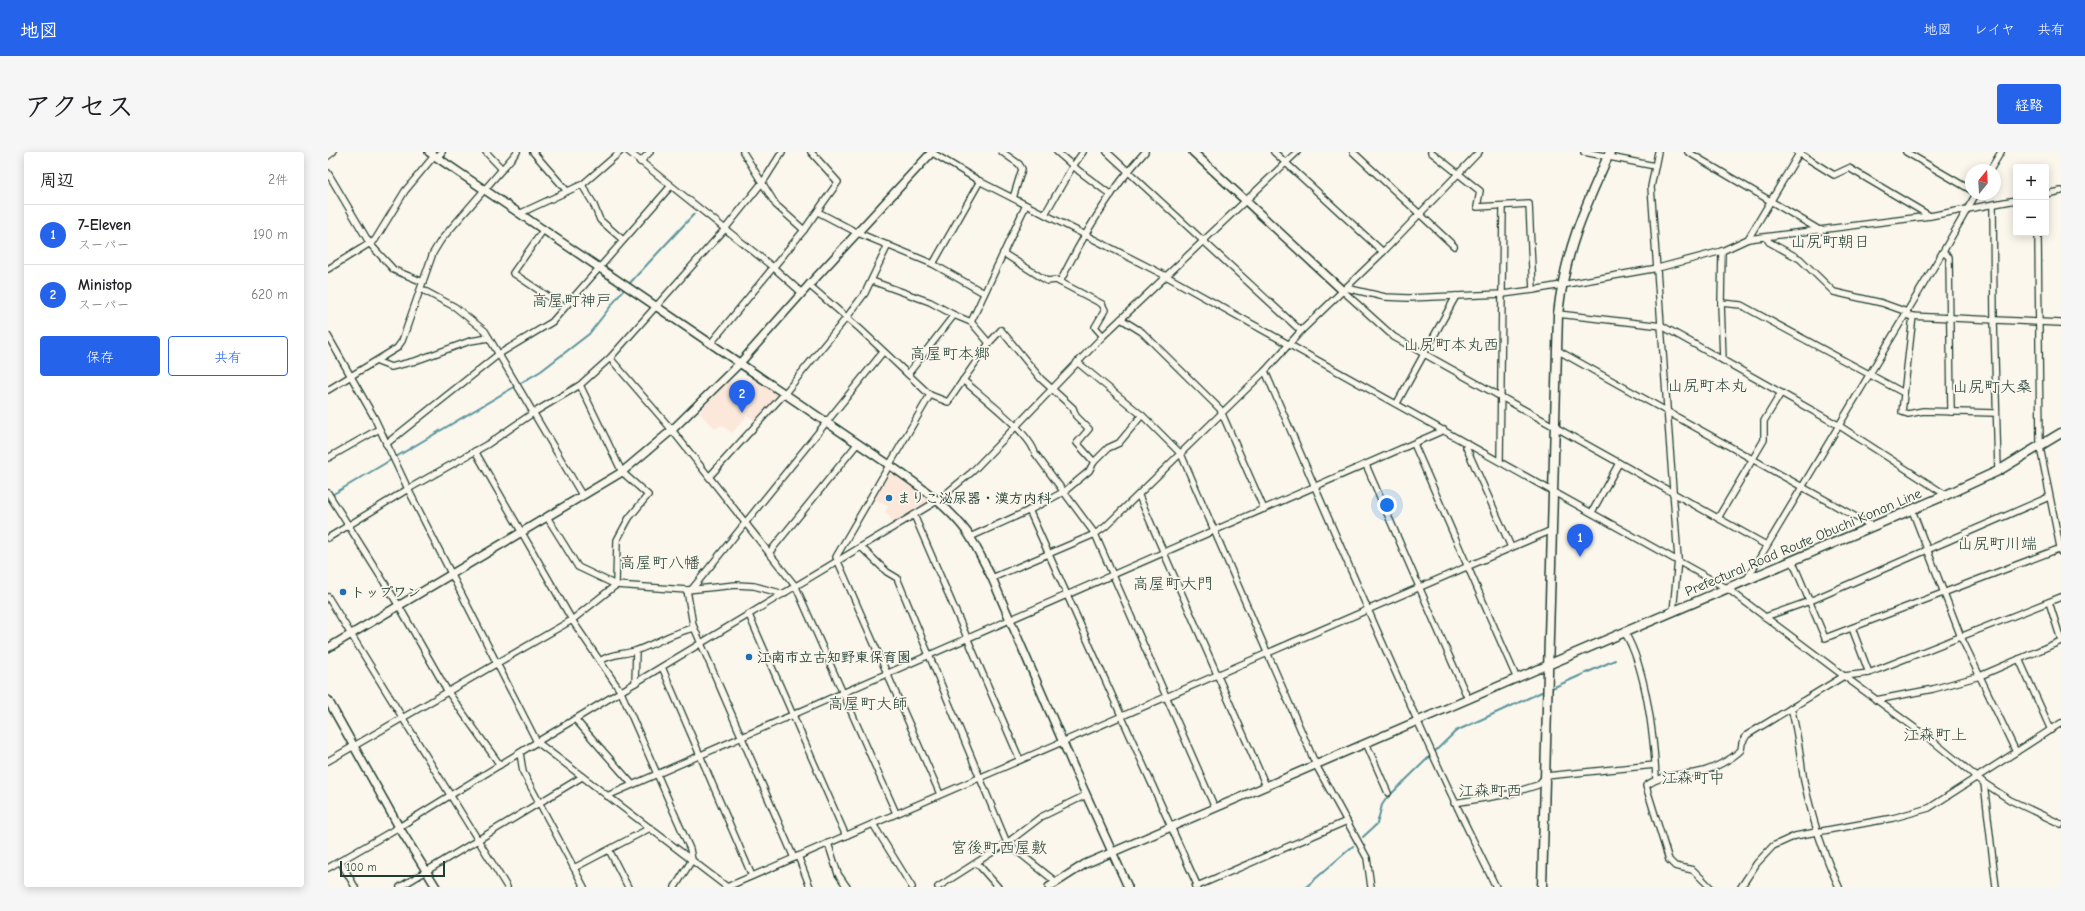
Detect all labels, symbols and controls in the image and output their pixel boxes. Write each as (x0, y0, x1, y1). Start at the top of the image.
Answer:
text: 地図 (20, 20, 58, 42)
text: 地図 (1924, 21, 1952, 38)
text: レイヤ (1974, 21, 2015, 38)
text: 共有 (2037, 21, 2065, 38)
button: 経路 (1997, 84, 2061, 124)
text: アクセス (24, 91, 134, 123)
north arrow (1965, 164, 2001, 200)
map controls (2013, 164, 2049, 236)
button: + (2013, 164, 2049, 200)
text: 周辺 (40, 171, 74, 190)
text: 2件 (268, 172, 288, 187)
button: − (2013, 200, 2049, 236)
text: 7-Eleven (78, 216, 131, 234)
text: 1 (50, 227, 56, 242)
text: 190 m (253, 227, 288, 242)
district label: 山尻町朝日 (1790, 233, 1870, 251)
text: スーパー (78, 237, 129, 252)
text: Ministop (78, 276, 132, 294)
text: 2 (50, 287, 56, 302)
text: 620 m (251, 287, 288, 302)
district label: 高屋町神戸 (532, 292, 612, 310)
text: スーパー (78, 297, 129, 312)
button: 保存 (40, 336, 160, 376)
button: 共有 (168, 336, 288, 376)
district label: 山尻町本丸西 (1403, 336, 1499, 354)
district label: 高屋町本郷 (910, 345, 990, 363)
district label: 山尻町本丸 (1667, 377, 1747, 395)
district label: 山尻町大桑 (1952, 378, 2032, 396)
pin: 2 (729, 380, 755, 413)
street label: Prefectural Road Route Obuchi Konan Line (1682, 485, 1924, 600)
place label: まりこ泌尿器・漢方内科 (897, 490, 1052, 507)
marker: まりこ泌尿器・漢方内科 (884, 493, 894, 503)
your location (1377, 495, 1397, 515)
pin: 1 (1567, 524, 1593, 557)
district label: 山尻町川端 (1957, 535, 2037, 553)
district label: 高屋町八幡 (620, 554, 700, 572)
district label: 高屋町大門 (1133, 575, 1213, 593)
place label: トップワン (351, 584, 421, 601)
marker: トップワン (338, 587, 348, 597)
place label: 江南市立古知野東保育園 (757, 649, 911, 666)
marker: 江南市立古知野東保育園 (744, 652, 754, 662)
district label: 高屋町大師 (828, 695, 908, 713)
district label: 江森町上 (1903, 726, 1967, 744)
district label: 江森町中 (1661, 769, 1725, 787)
district label: 江森町西 (1458, 782, 1522, 800)
district label: 宮後町西屋敷 (951, 839, 1047, 857)
scale bar (340, 859, 445, 878)
text: 100 m (346, 861, 377, 874)

